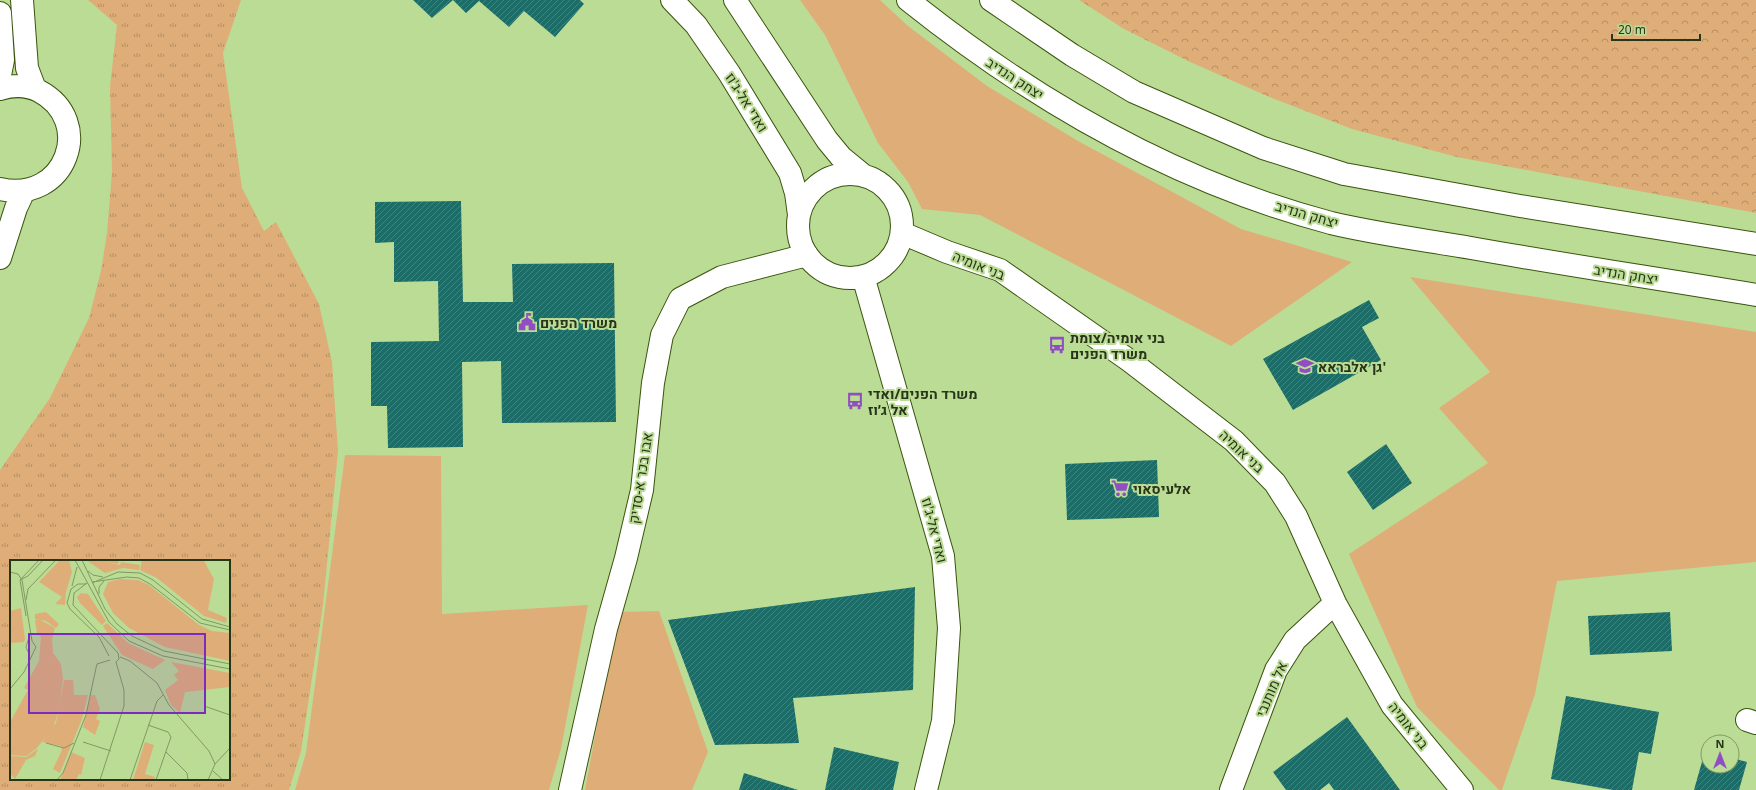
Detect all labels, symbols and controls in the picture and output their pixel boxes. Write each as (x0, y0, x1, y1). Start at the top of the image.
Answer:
scale bar (1612, 16, 1700, 42)
text: 20 m (1618, 21, 1646, 38)
street label: יצחק הנדיב (983, 52, 1047, 104)
street label: ואדי אל-ג'וז (721, 69, 773, 135)
street label: יצחק הנדיב (1273, 196, 1341, 232)
street label: בני אומיה (950, 246, 1009, 284)
street label: יצחק הנדיב (1592, 260, 1660, 288)
public building icon: משרד הפנים (517, 312, 537, 332)
place label: משרד הפנים (540, 313, 617, 332)
place label: בני אומיה/צומת משרד הפנים (1070, 328, 1165, 363)
bus stop icon: בני אומיה/צומת משרד הפנים (1047, 335, 1067, 355)
school or university icon: גן אלבראא' (1295, 356, 1315, 376)
place label: גן אלבראא' (1318, 357, 1386, 376)
place label: משרד הפנים/ואדי אל ג׳וז (868, 384, 977, 419)
bus stop icon: משרד הפנים/ואדי אל ג׳וז (845, 391, 865, 411)
street label: בני אומיה (1215, 425, 1269, 477)
street label: אבו בכר א-סדיק (623, 431, 657, 525)
supermarket icon: אלעיסאוי (1110, 478, 1130, 498)
place label: אלעיסאוי (1133, 479, 1191, 498)
street label: ואדי אל-ג'וז (918, 495, 952, 565)
inset map (10, 560, 230, 780)
street label: אל מותנבי (1251, 658, 1291, 720)
street label: בני אומיה (1385, 698, 1434, 753)
north arrow (1700, 734, 1740, 774)
text: N (1716, 736, 1724, 751)

